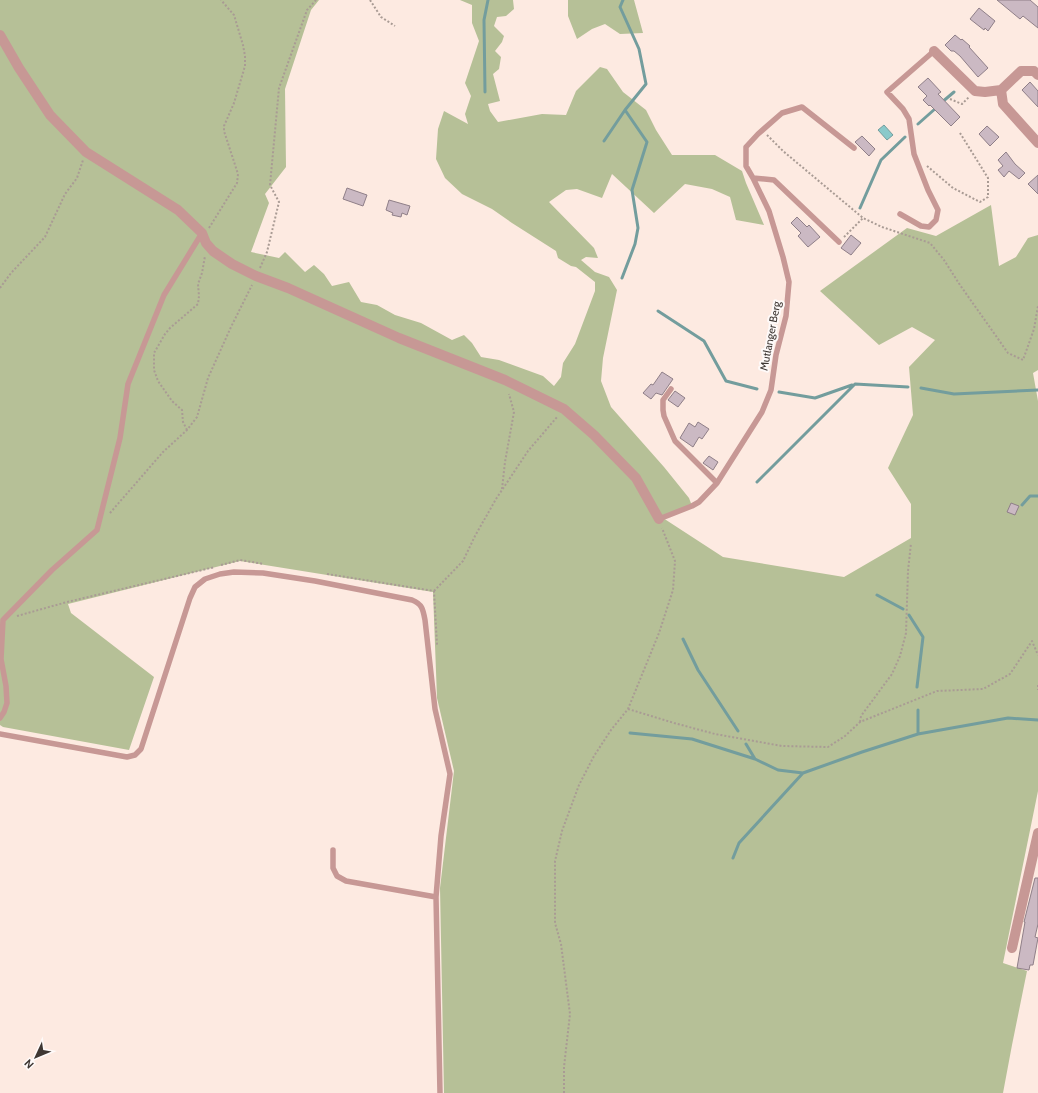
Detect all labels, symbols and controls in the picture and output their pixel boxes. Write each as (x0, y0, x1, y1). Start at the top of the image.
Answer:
street label: Mutlanger Berg (756, 300, 784, 372)
north arrow (16, 1037, 56, 1077)
text: N (21, 1056, 37, 1072)

